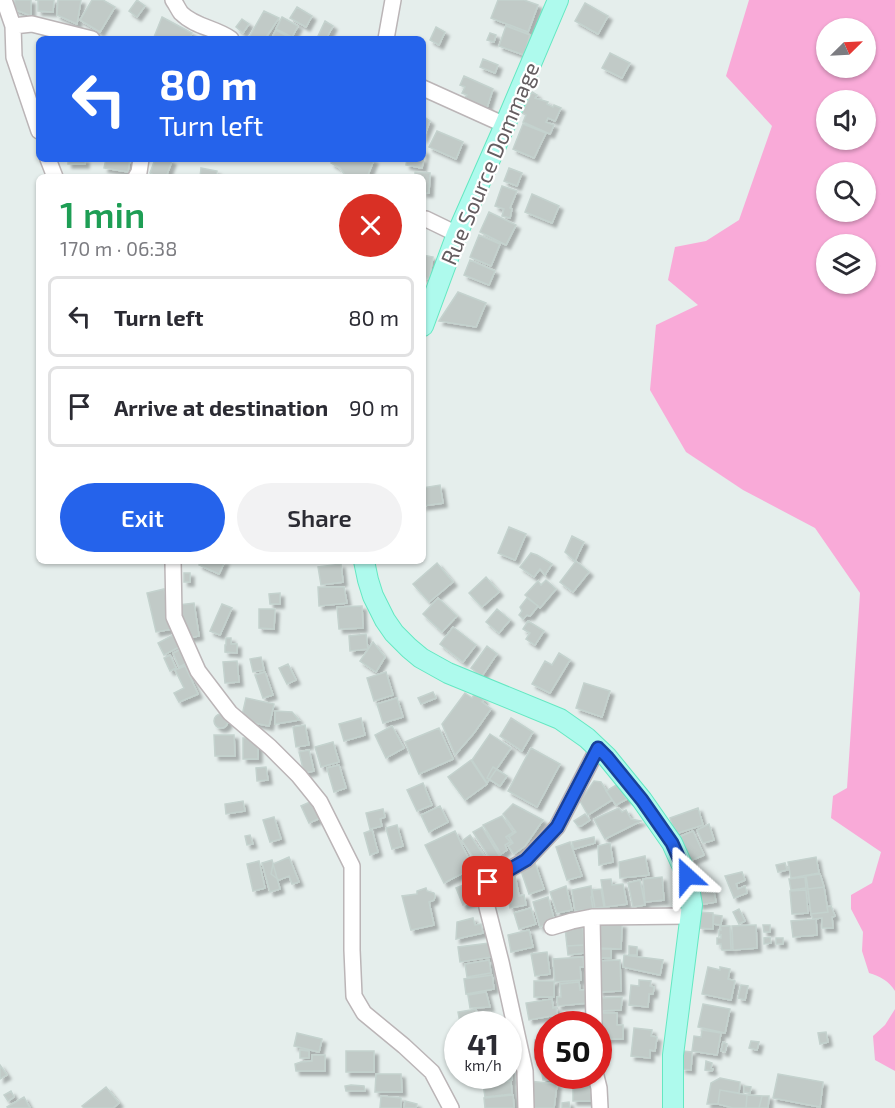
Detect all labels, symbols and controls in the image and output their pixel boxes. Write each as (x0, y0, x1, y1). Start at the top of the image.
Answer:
north arrow (816, 18, 876, 78)
map controls (816, 18, 876, 294)
text: 80 m (159, 58, 258, 108)
street label: Rue Source Dommage (434, 58, 544, 268)
icon: left (60, 60, 138, 138)
button: sound (816, 90, 876, 150)
text: Turn left (159, 109, 263, 141)
button: search (816, 162, 876, 222)
text: 1 min (60, 192, 145, 235)
button: close (339, 194, 402, 257)
button: layers (816, 234, 876, 294)
text: 170 m · 06:38 (60, 236, 177, 260)
icon: left (63, 300, 96, 333)
text: Turn left (114, 304, 203, 330)
text: 80 m (348, 304, 399, 330)
icon: arrive (63, 390, 96, 423)
text: Arrive at destination (114, 394, 328, 420)
text: 90 m (349, 394, 399, 420)
button: Exit (60, 483, 225, 552)
button: Share (237, 483, 402, 552)
position arrow (655, 844, 719, 908)
pin (462, 856, 513, 907)
icon: arrive (471, 865, 504, 898)
speed limit sign: 50 (534, 1011, 612, 1089)
text: 41 (467, 1025, 499, 1061)
text: km/h (464, 1056, 502, 1074)

